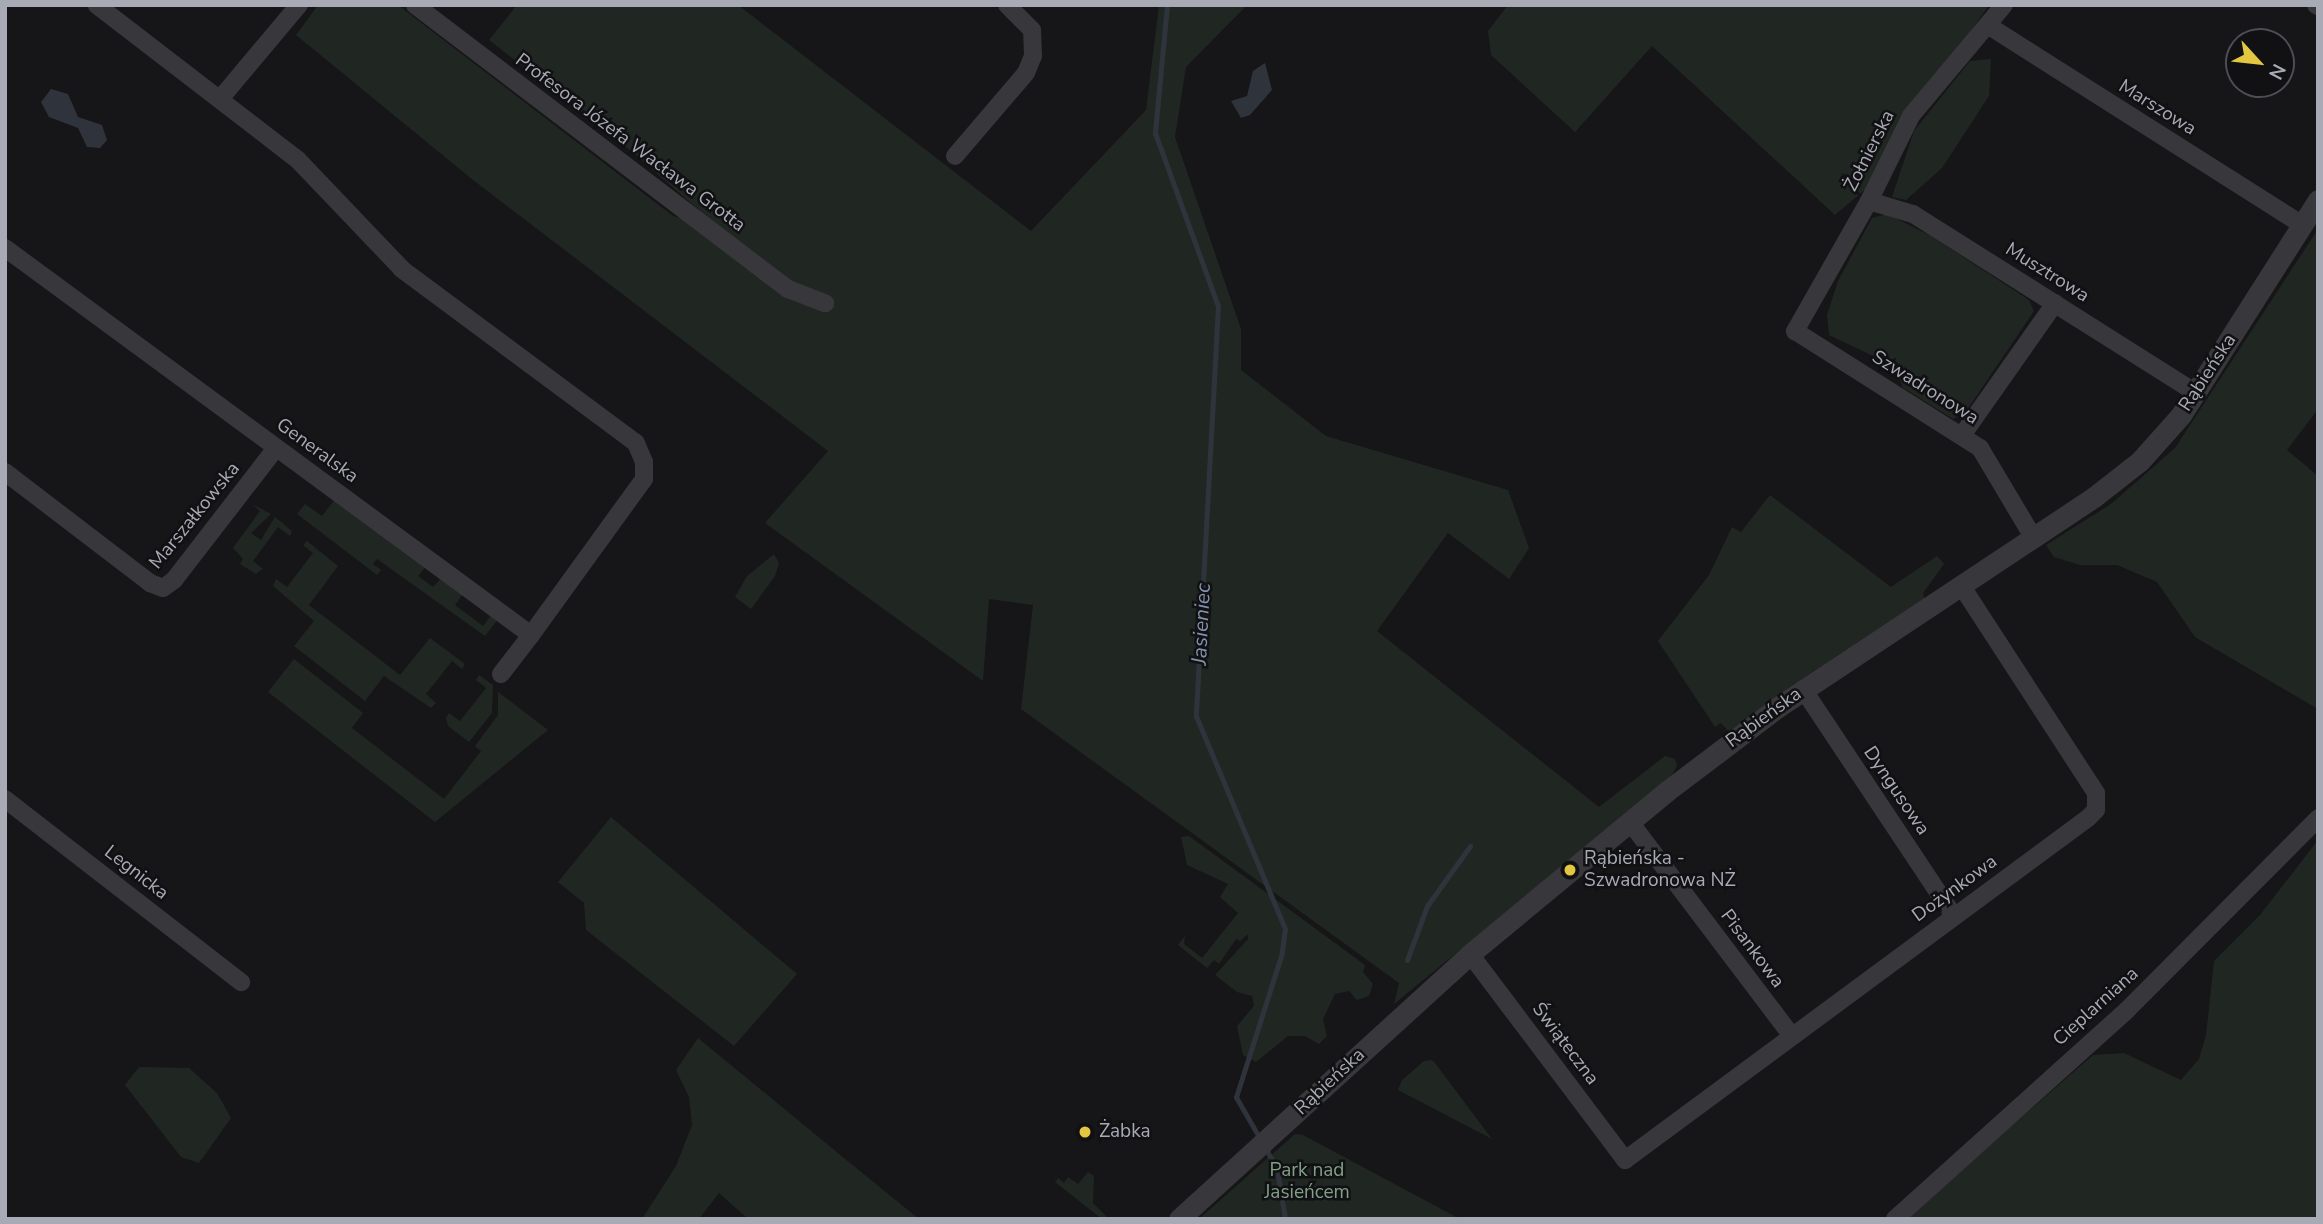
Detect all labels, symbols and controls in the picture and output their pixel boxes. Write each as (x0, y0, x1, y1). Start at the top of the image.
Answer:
north arrow (2225, 28, 2295, 98)
street label: Profesora Józefa Wacława Grotta (510, 49, 750, 237)
text: N (2262, 59, 2292, 84)
street label: Marszowa (2114, 75, 2200, 141)
street label: Żołnierska (1840, 107, 1900, 195)
street label: Musztrowa (2001, 238, 2093, 308)
street label: Rąbieńska (2175, 330, 2241, 416)
street label: Szwadronowa (1867, 346, 1983, 430)
street label: Generalska (272, 414, 362, 488)
street label: Marszałkowska (145, 458, 245, 574)
water label: Jasieniec (1186, 583, 1216, 665)
street label: Rąbieńska (1722, 683, 1806, 753)
street label: Dyngusowa (1858, 742, 1934, 840)
street label: Legnicka (99, 841, 173, 905)
place label: Rąbieńska - Szwadronowa NŻ (1584, 848, 1736, 892)
street label: Dożynkowa (1908, 851, 2002, 927)
marker: Rąbieńska - Szwadronowa NŻ (1562, 862, 1578, 878)
street label: Pisankowa (1715, 905, 1789, 993)
street label: Cieplarniana (2049, 963, 2143, 1051)
street label: Świąteczna (1527, 998, 1603, 1090)
street label: Rąbieńska (1290, 1044, 1370, 1120)
place label: Żabka (1099, 1121, 1151, 1143)
marker: Żabka (1077, 1124, 1093, 1140)
park label: Park nad Jasieńcem (1264, 1160, 1350, 1204)

